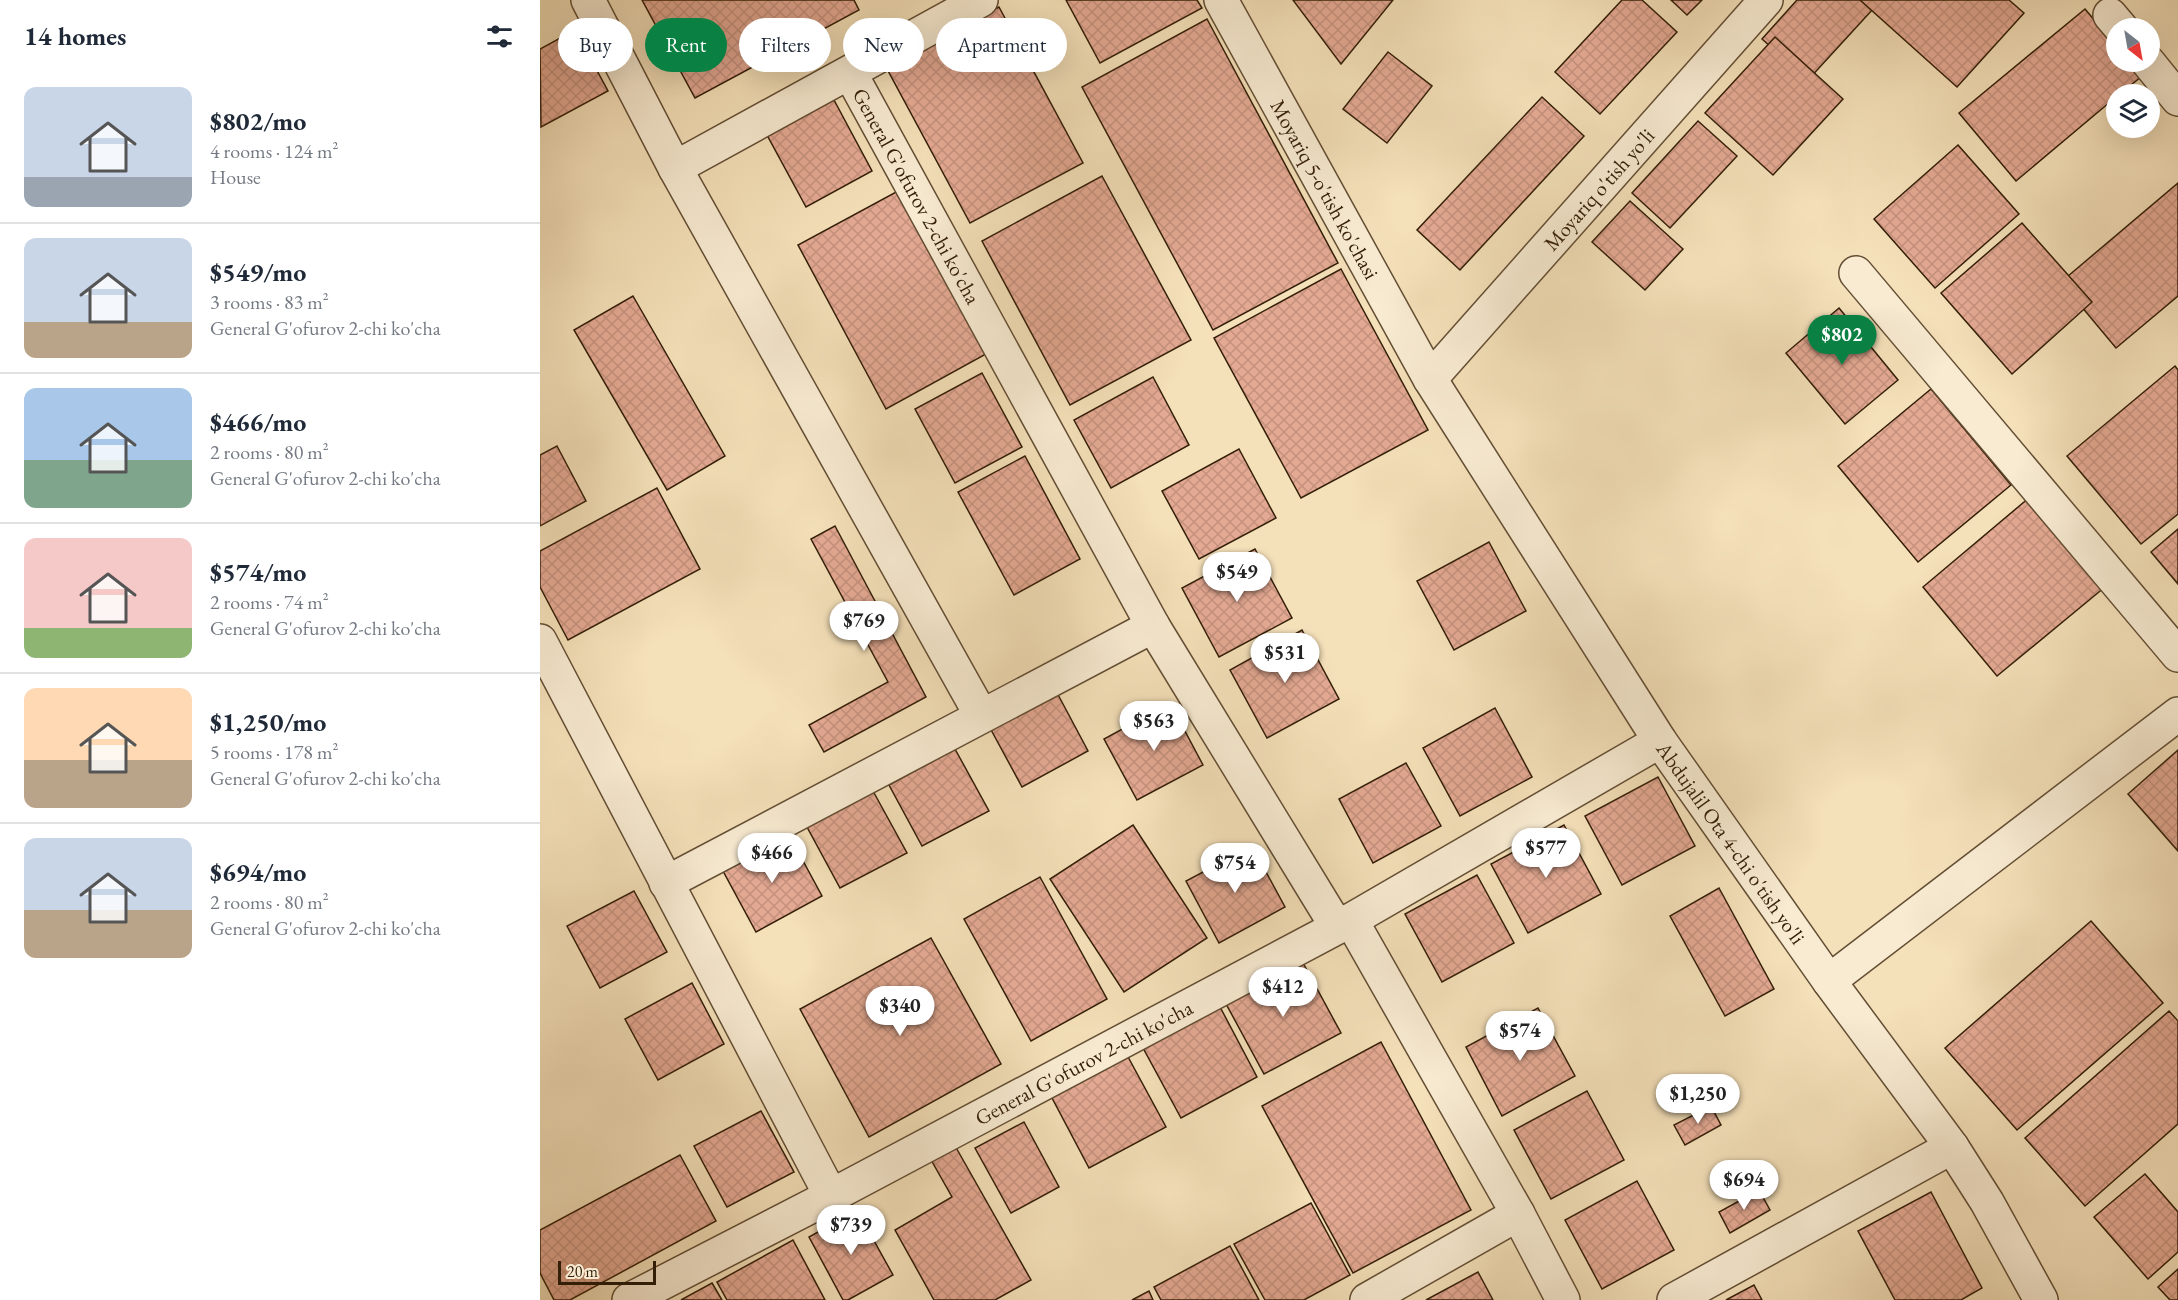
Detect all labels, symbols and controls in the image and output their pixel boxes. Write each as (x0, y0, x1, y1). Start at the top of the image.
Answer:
chip: Buy (558, 18, 633, 72)
chip: Rent (645, 18, 727, 72)
chip: Filters (739, 18, 831, 72)
chip: New (843, 18, 924, 72)
chip: Apartment (936, 18, 1067, 72)
north arrow (2106, 18, 2160, 72)
map controls (2106, 18, 2160, 138)
text: 14 homes (24, 19, 126, 53)
icon: filters (483, 20, 516, 53)
street label: General G'ofurov 2-chi ko'cha (847, 83, 988, 309)
button: layers (2106, 84, 2160, 138)
street label: Moyariq 5-o'tish ko'chasi (1265, 94, 1386, 284)
text: $802/mo (210, 104, 306, 138)
icon: home (72, 111, 144, 183)
street label: Moyariq o'tish yo'li (1537, 122, 1660, 256)
text: 4 rooms · 124 m² (210, 138, 338, 164)
text: House (210, 164, 261, 190)
text: $549/mo (210, 255, 306, 289)
icon: home (72, 262, 144, 334)
text: 3 rooms · 83 m² (210, 289, 329, 315)
text: General G'ofurov 2-chi ko'cha (210, 315, 441, 341)
pin: $802 (1806, 315, 1878, 366)
text: $802 (1822, 321, 1862, 347)
text: $466/mo (210, 405, 306, 439)
icon: home (72, 412, 144, 484)
text: 2 rooms · 80 m² (210, 439, 329, 465)
text: General G'ofurov 2-chi ko'cha (210, 465, 441, 491)
pin: $549 (1201, 552, 1273, 603)
text: $574/mo (210, 555, 306, 589)
text: $549 (1217, 558, 1257, 584)
icon: home (72, 562, 144, 634)
text: 2 rooms · 74 m² (210, 589, 329, 615)
pin: $769 (828, 601, 900, 652)
text: $769 (844, 607, 884, 633)
text: General G'ofurov 2-chi ko'cha (210, 615, 441, 641)
pin: $531 (1249, 633, 1321, 684)
text: $531 (1265, 639, 1305, 665)
pin: $563 (1118, 701, 1190, 752)
text: $1,250/mo (210, 705, 326, 739)
text: $563 (1134, 707, 1174, 733)
icon: home (72, 712, 144, 784)
street label: Abdujalil Ota 4-chi o'tish yo'li (1651, 735, 1812, 949)
text: 5 rooms · 178 m² (210, 739, 338, 765)
text: General G'ofurov 2-chi ko'cha (210, 765, 441, 791)
pin: $577 (1510, 828, 1582, 879)
pin: $466 (736, 833, 808, 884)
text: $577 (1526, 834, 1566, 860)
text: $466 (752, 839, 792, 865)
pin: $754 (1199, 843, 1271, 894)
text: $754 (1215, 849, 1255, 875)
text: $694/mo (210, 855, 306, 889)
icon: home (72, 862, 144, 934)
text: 2 rooms · 80 m² (210, 889, 329, 915)
text: General G'ofurov 2-chi ko'cha (210, 915, 441, 941)
pin: $412 (1247, 967, 1319, 1018)
text: $412 (1263, 973, 1303, 999)
pin: $340 (864, 986, 936, 1037)
text: $340 (880, 992, 920, 1018)
street label: General G'ofurov 2-chi ko'cha (970, 993, 1197, 1131)
pin: $574 (1484, 1011, 1556, 1062)
text: $574 (1500, 1017, 1540, 1043)
pin: $1,250 (1649, 1074, 1747, 1125)
text: $1,250 (1670, 1080, 1726, 1106)
pin: $694 (1708, 1160, 1780, 1211)
text: $694 (1724, 1166, 1764, 1192)
pin: $739 (815, 1205, 887, 1256)
text: $739 (831, 1211, 871, 1237)
scale bar (558, 1258, 656, 1286)
text: 20 m (567, 1261, 598, 1282)

